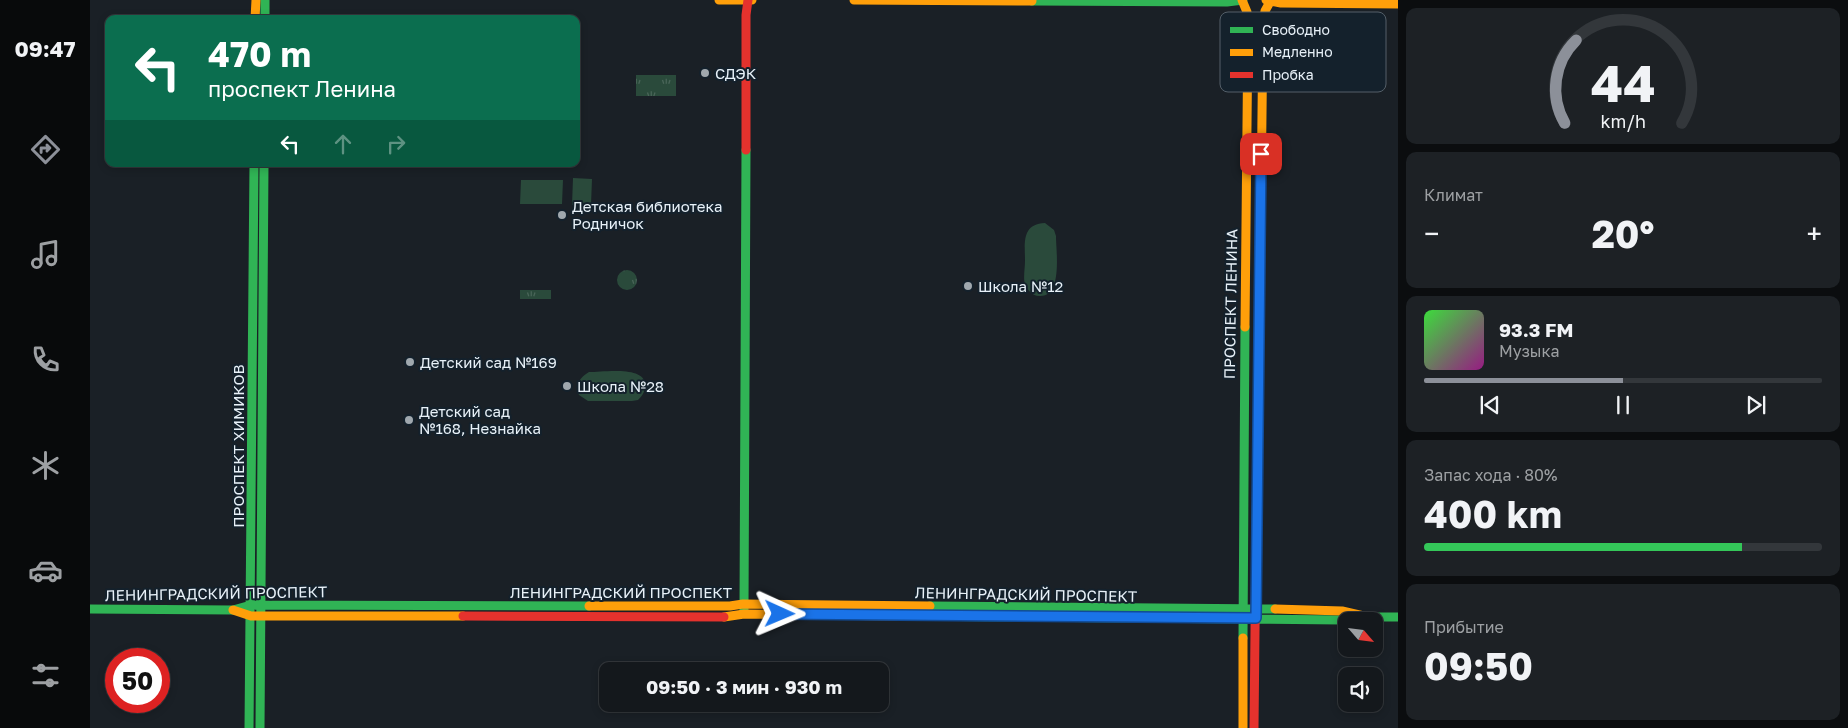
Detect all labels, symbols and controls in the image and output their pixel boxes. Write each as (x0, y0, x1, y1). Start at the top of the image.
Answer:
legend (1220, 12, 1386, 92)
text: Свободно (1262, 21, 1330, 38)
text: 470 m (208, 33, 311, 75)
text: 09:47 (14, 35, 76, 62)
icon: left (125, 35, 190, 100)
text: Медленно (1262, 43, 1333, 60)
text: 44 (1590, 51, 1656, 113)
place label: СДЭК (715, 64, 757, 82)
text: Пробка (1262, 66, 1314, 83)
marker: СДЭК (699, 67, 711, 79)
text: проспект Ленина (208, 75, 396, 102)
text: km/h (1600, 110, 1646, 132)
icon: left (276, 130, 304, 158)
icon: ahead (329, 130, 357, 158)
icon: right (382, 130, 410, 158)
icon: directions (28, 132, 63, 167)
pin (1240, 133, 1282, 175)
icon: arrive (1247, 140, 1275, 168)
text: Климат (1424, 185, 1483, 205)
place label: Детская библиотека Родничок (572, 197, 722, 232)
marker: Детская библиотека Родничок (556, 209, 568, 221)
text: 20° (1592, 211, 1654, 256)
text: − (1424, 217, 1439, 250)
text: + (1807, 217, 1822, 250)
street label: ПРОСПЕКТ ЛЕНИНА (1220, 229, 1240, 379)
icon: music (28, 237, 63, 272)
place label: Школа №12 (978, 277, 1063, 295)
marker: Школа №12 (962, 280, 974, 292)
text: 93.3 FM (1499, 318, 1573, 341)
text: Музыка (1499, 341, 1560, 361)
icon: phone (28, 342, 63, 377)
place label: Детский сад №169 (420, 353, 557, 371)
marker: Детский сад №169 (404, 356, 416, 368)
street label: ПРОСПЕКТ ХИМИКОВ (229, 364, 247, 528)
place label: Школа №28 (577, 377, 664, 395)
marker: Школа №28 (561, 380, 573, 392)
icon: previous (1476, 391, 1504, 419)
icon: pause (1609, 391, 1637, 419)
icon: next (1742, 391, 1770, 419)
place label: Детский сад №168, Незнайка (419, 402, 541, 437)
marker: Детский сад №168, Незнайка (403, 414, 415, 426)
icon: climate (28, 448, 63, 483)
text: Запас хода · 80% (1424, 465, 1557, 485)
text: 400 km (1424, 491, 1562, 536)
icon: car (28, 553, 63, 588)
street label: ЛЕНИНГРАДСКИЙ ПРОСПЕКТ (105, 582, 327, 604)
street label: ЛЕНИНГРАДСКИЙ ПРОСПЕКТ (510, 583, 732, 601)
street label: ЛЕНИНГРАДСКИЙ ПРОСПЕКТ (915, 583, 1137, 605)
position arrow (753, 587, 805, 639)
north arrow (1338, 612, 1382, 658)
map controls (1338, 612, 1383, 712)
text: Прибытие (1424, 617, 1504, 637)
text: 09:50 (1424, 643, 1533, 688)
speed limit sign: 50 (105, 648, 170, 713)
icon: filters (28, 658, 63, 693)
button: sound (1338, 667, 1383, 712)
text: 09:50 · 3 мин · 930 m (646, 675, 842, 698)

